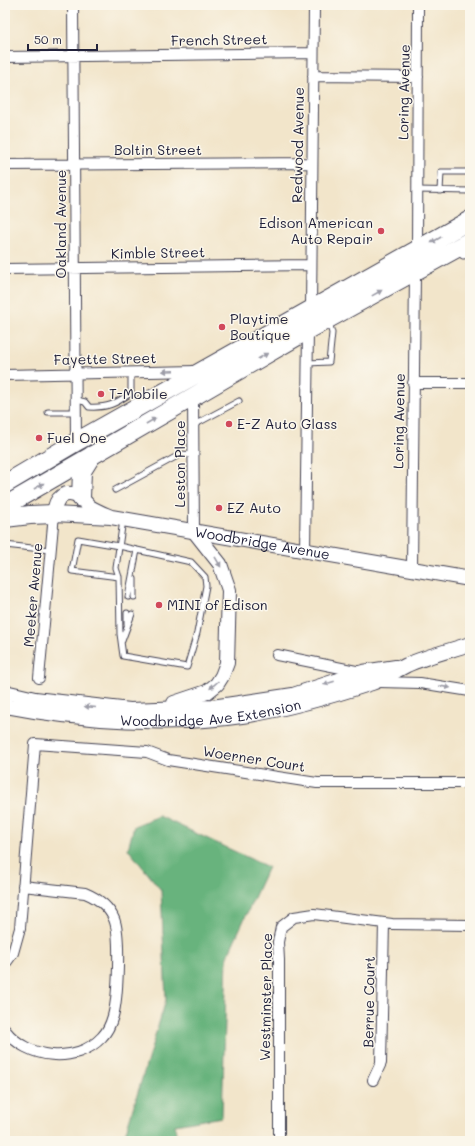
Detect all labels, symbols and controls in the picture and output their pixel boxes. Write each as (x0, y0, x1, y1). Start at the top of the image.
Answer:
scale bar (28, 26, 97, 52)
street label: French Street (171, 29, 267, 50)
text: 50 m (34, 31, 62, 47)
street label: Loring Avenue (393, 44, 414, 140)
street label: Redwood Avenue (287, 87, 308, 203)
street label: Boltin Street (114, 140, 202, 159)
street label: Oakland Avenue (51, 169, 70, 279)
place label: Edison American Auto Repair (259, 213, 373, 248)
marker: Edison American Auto Repair (376, 226, 386, 236)
one-way arrow (430, 236, 442, 243)
street label: Kimble Street (111, 242, 205, 263)
one-way arrow (371, 289, 383, 296)
place label: Playtime Boutique (230, 309, 290, 344)
marker: Playtime Boutique (217, 322, 227, 332)
street label: Fayette Street (54, 348, 156, 369)
one-way arrow (258, 352, 269, 359)
one-way arrow (162, 368, 174, 375)
street label: Loring Avenue (388, 373, 409, 469)
place label: T-Mobile (109, 384, 168, 403)
marker: T-Mobile (96, 389, 106, 399)
place label: E-Z Auto Glass (237, 414, 337, 433)
one-way arrow (145, 417, 157, 424)
marker: E-Z Auto Glass (224, 419, 234, 429)
street label: Leston Place (170, 420, 189, 508)
place label: Fuel One (47, 428, 107, 447)
marker: Fuel One (34, 433, 44, 443)
one-way arrow (33, 483, 45, 490)
place label: EZ Auto (227, 498, 281, 517)
marker: EZ Auto (214, 503, 224, 513)
street label: Woodbridge Avenue (193, 522, 331, 564)
street label: Meeker Avenue (18, 542, 47, 648)
one-way arrow (215, 556, 222, 568)
place label: MINI of Edison (167, 595, 268, 614)
marker: MINI of Edison (154, 600, 164, 610)
one-way arrow (323, 680, 335, 686)
one-way arrow (209, 681, 219, 690)
one-way arrow (439, 684, 451, 690)
street label: Woodbridge Ave Extension (120, 694, 303, 730)
one-way arrow (84, 703, 96, 710)
street label: Woerner Court (202, 741, 307, 776)
street label: Westminster Place (255, 933, 276, 1061)
street label: Berrue Court (358, 956, 379, 1048)

